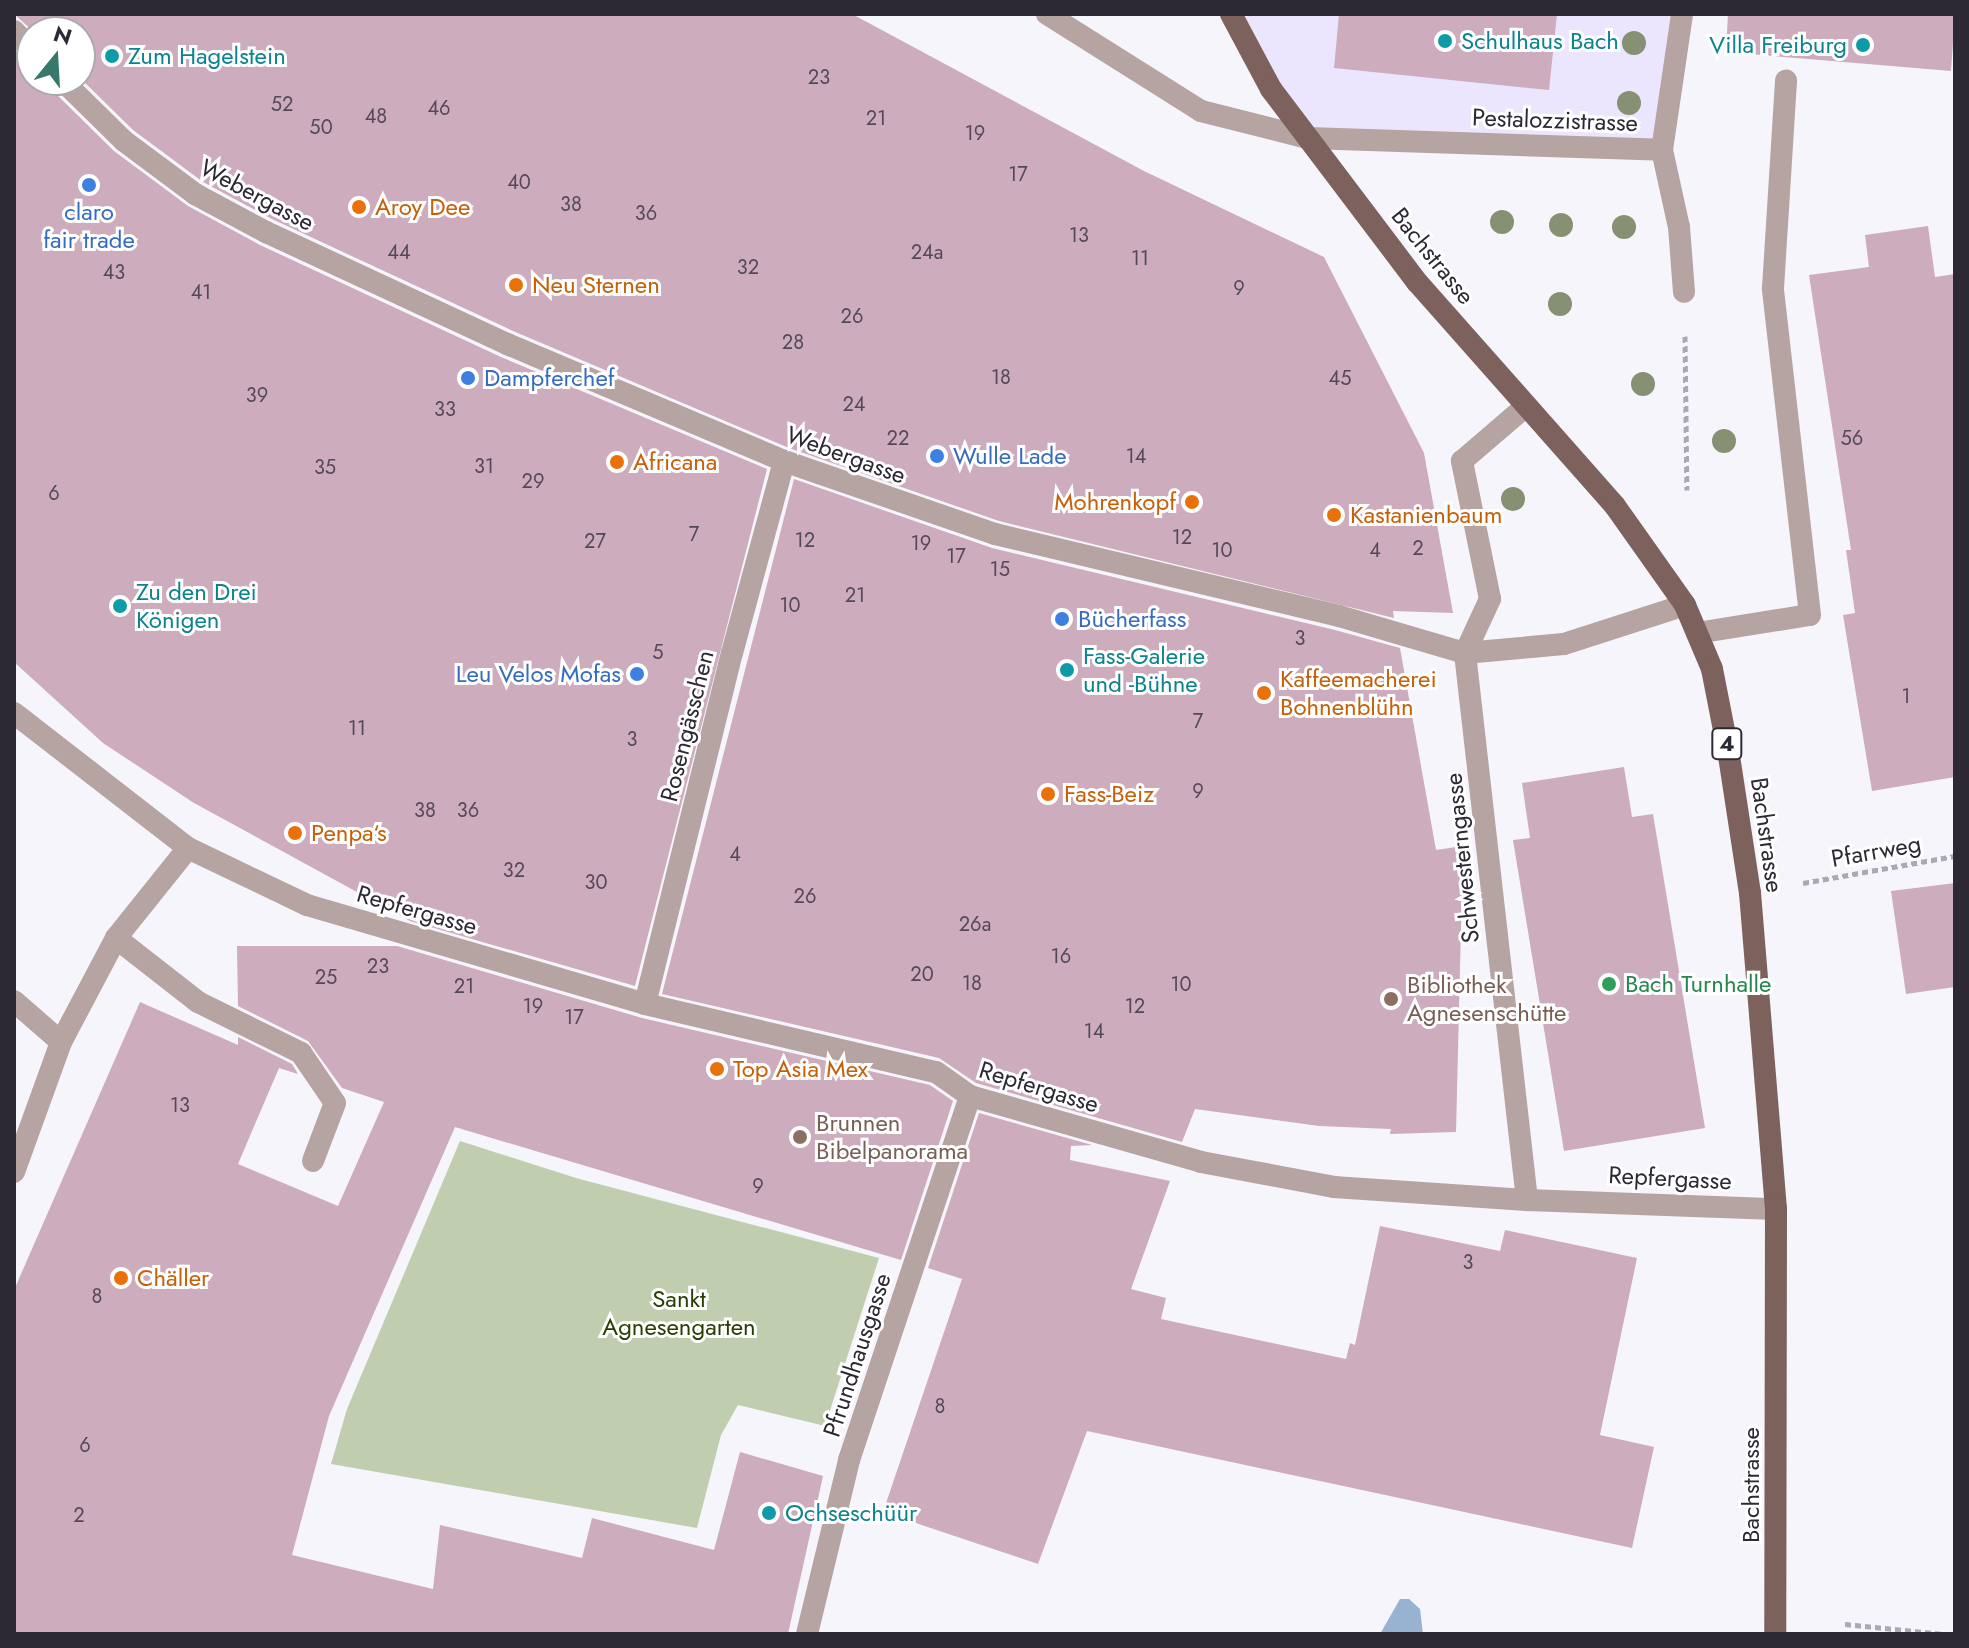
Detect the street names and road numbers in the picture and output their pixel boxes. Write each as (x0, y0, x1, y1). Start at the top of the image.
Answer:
street label: Pestalozzistrasse (1472, 103, 1638, 137)
street label: Webergasse (195, 153, 319, 237)
street label: Bachstrasse (1385, 202, 1481, 310)
street label: Webergasse (782, 420, 910, 490)
street label: Rosengässchen (654, 647, 720, 805)
road number: 4 (1711, 726, 1743, 762)
street label: Schwesterngasse (1439, 771, 1485, 945)
street label: Bachstrasse (1745, 776, 1789, 894)
street label: Pfarrweg (1829, 829, 1923, 873)
street label: Repfergasse (354, 879, 480, 941)
street label: Repfergasse (976, 1055, 1102, 1119)
street label: Repfergasse (1608, 1160, 1732, 1196)
street label: Pfrundhausgasse (817, 1269, 897, 1441)
street label: Bachstrasse (1737, 1427, 1765, 1543)

